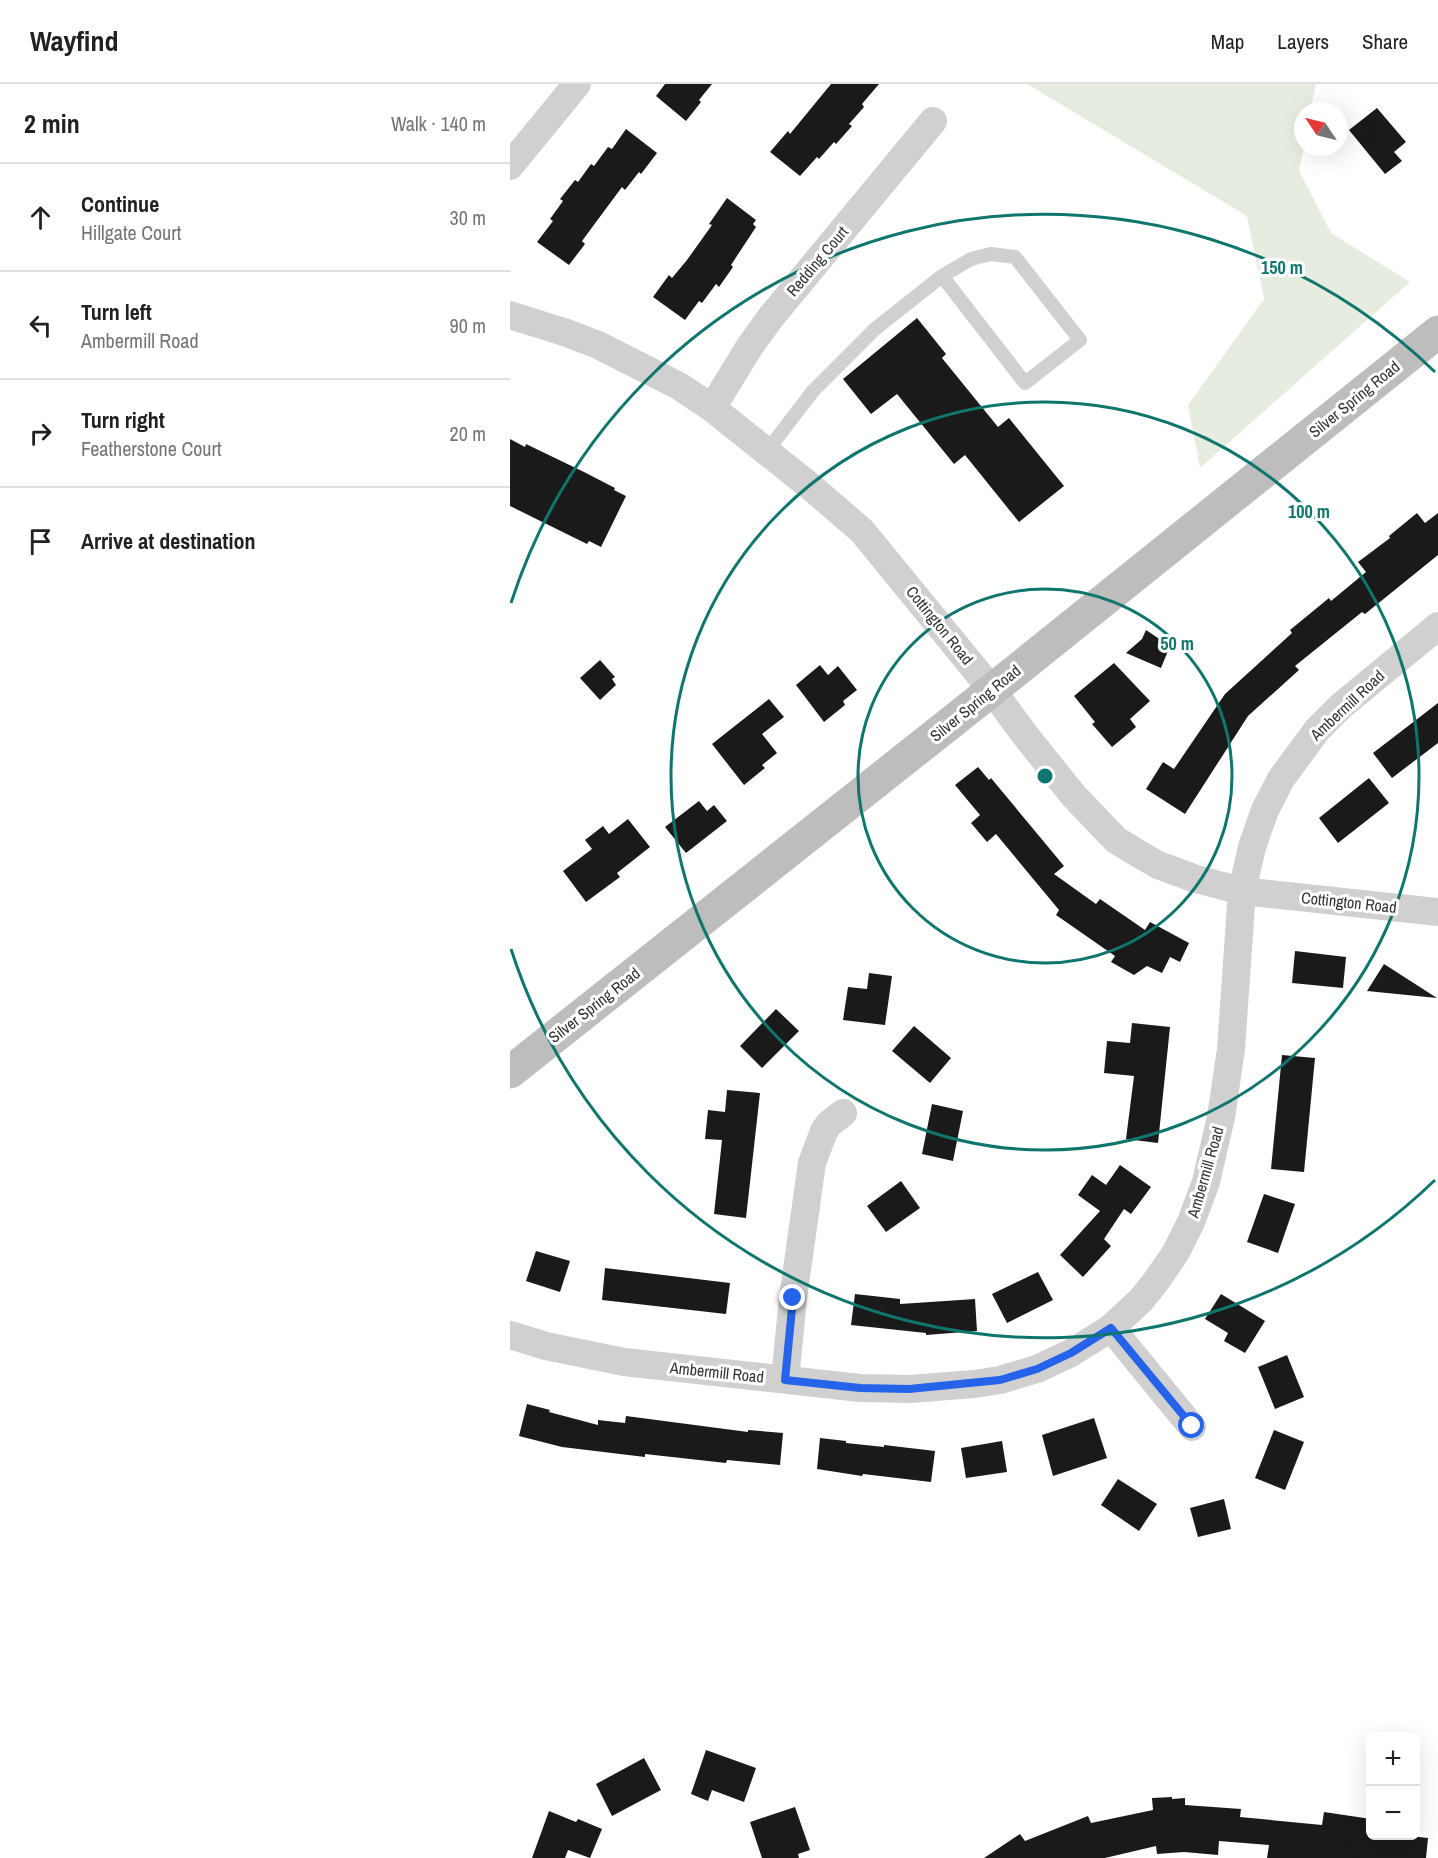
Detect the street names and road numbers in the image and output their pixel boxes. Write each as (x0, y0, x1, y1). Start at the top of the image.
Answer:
street label: Redding Court (781, 221, 853, 301)
street label: Silver Spring Road (1304, 356, 1404, 442)
street label: Cottington Road (901, 581, 979, 669)
street label: Silver Spring Road (925, 660, 1025, 746)
street label: Ambermill Road (1304, 665, 1389, 746)
street label: Cottington Road (1300, 886, 1398, 918)
street label: Silver Spring Road (544, 962, 644, 1048)
street label: Ambermill Road (1181, 1124, 1229, 1221)
street label: Ambermill Road (668, 1356, 765, 1388)

